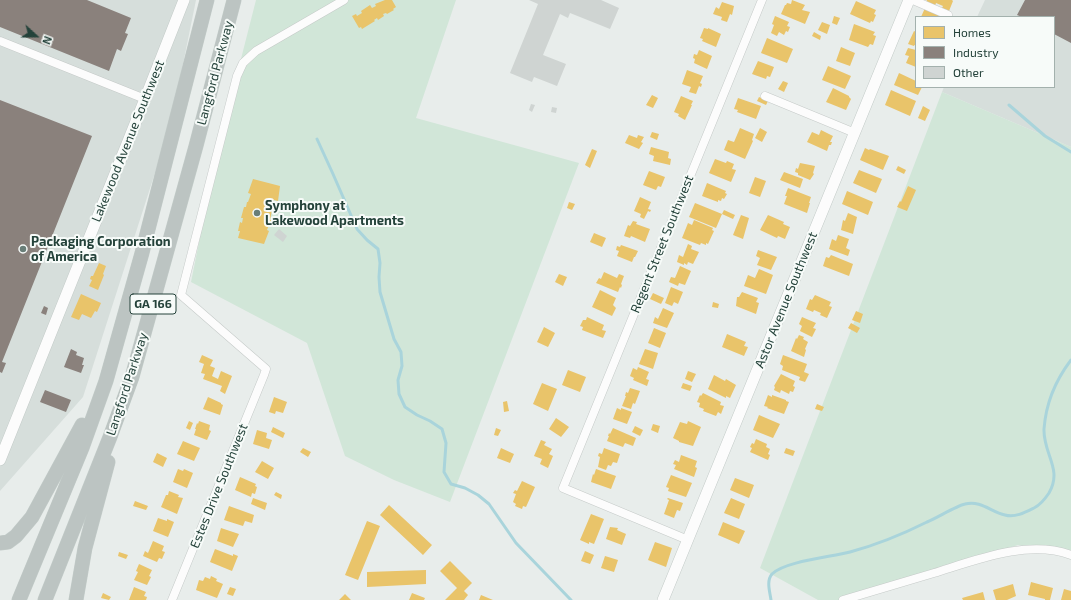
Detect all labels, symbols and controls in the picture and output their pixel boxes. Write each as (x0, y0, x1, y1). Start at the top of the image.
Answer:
north arrow (16, 16, 56, 56)
legend (915, 16, 1055, 88)
street label: Langford Parkway (194, 19, 236, 127)
text: Homes (953, 25, 991, 39)
text: N (40, 34, 55, 47)
text: Industry (953, 45, 999, 59)
street label: Lakewood Avenue Southwest (88, 58, 168, 224)
text: Other (953, 65, 984, 79)
street label: Regent Street Southwest (627, 173, 697, 315)
place label: Symphony at Lakewood Apartments (265, 198, 404, 229)
marker: Symphony at Lakewood Apartments (252, 208, 262, 218)
street label: Astor Avenue Southwest (752, 230, 820, 370)
place label: Packaging Corporation of America (31, 234, 171, 265)
marker: Packaging Corporation of America (18, 244, 28, 254)
road number: GA 166 (130, 294, 176, 314)
street label: Langford Parkway (103, 330, 151, 438)
street label: Estes Drive Southwest (187, 421, 251, 551)

